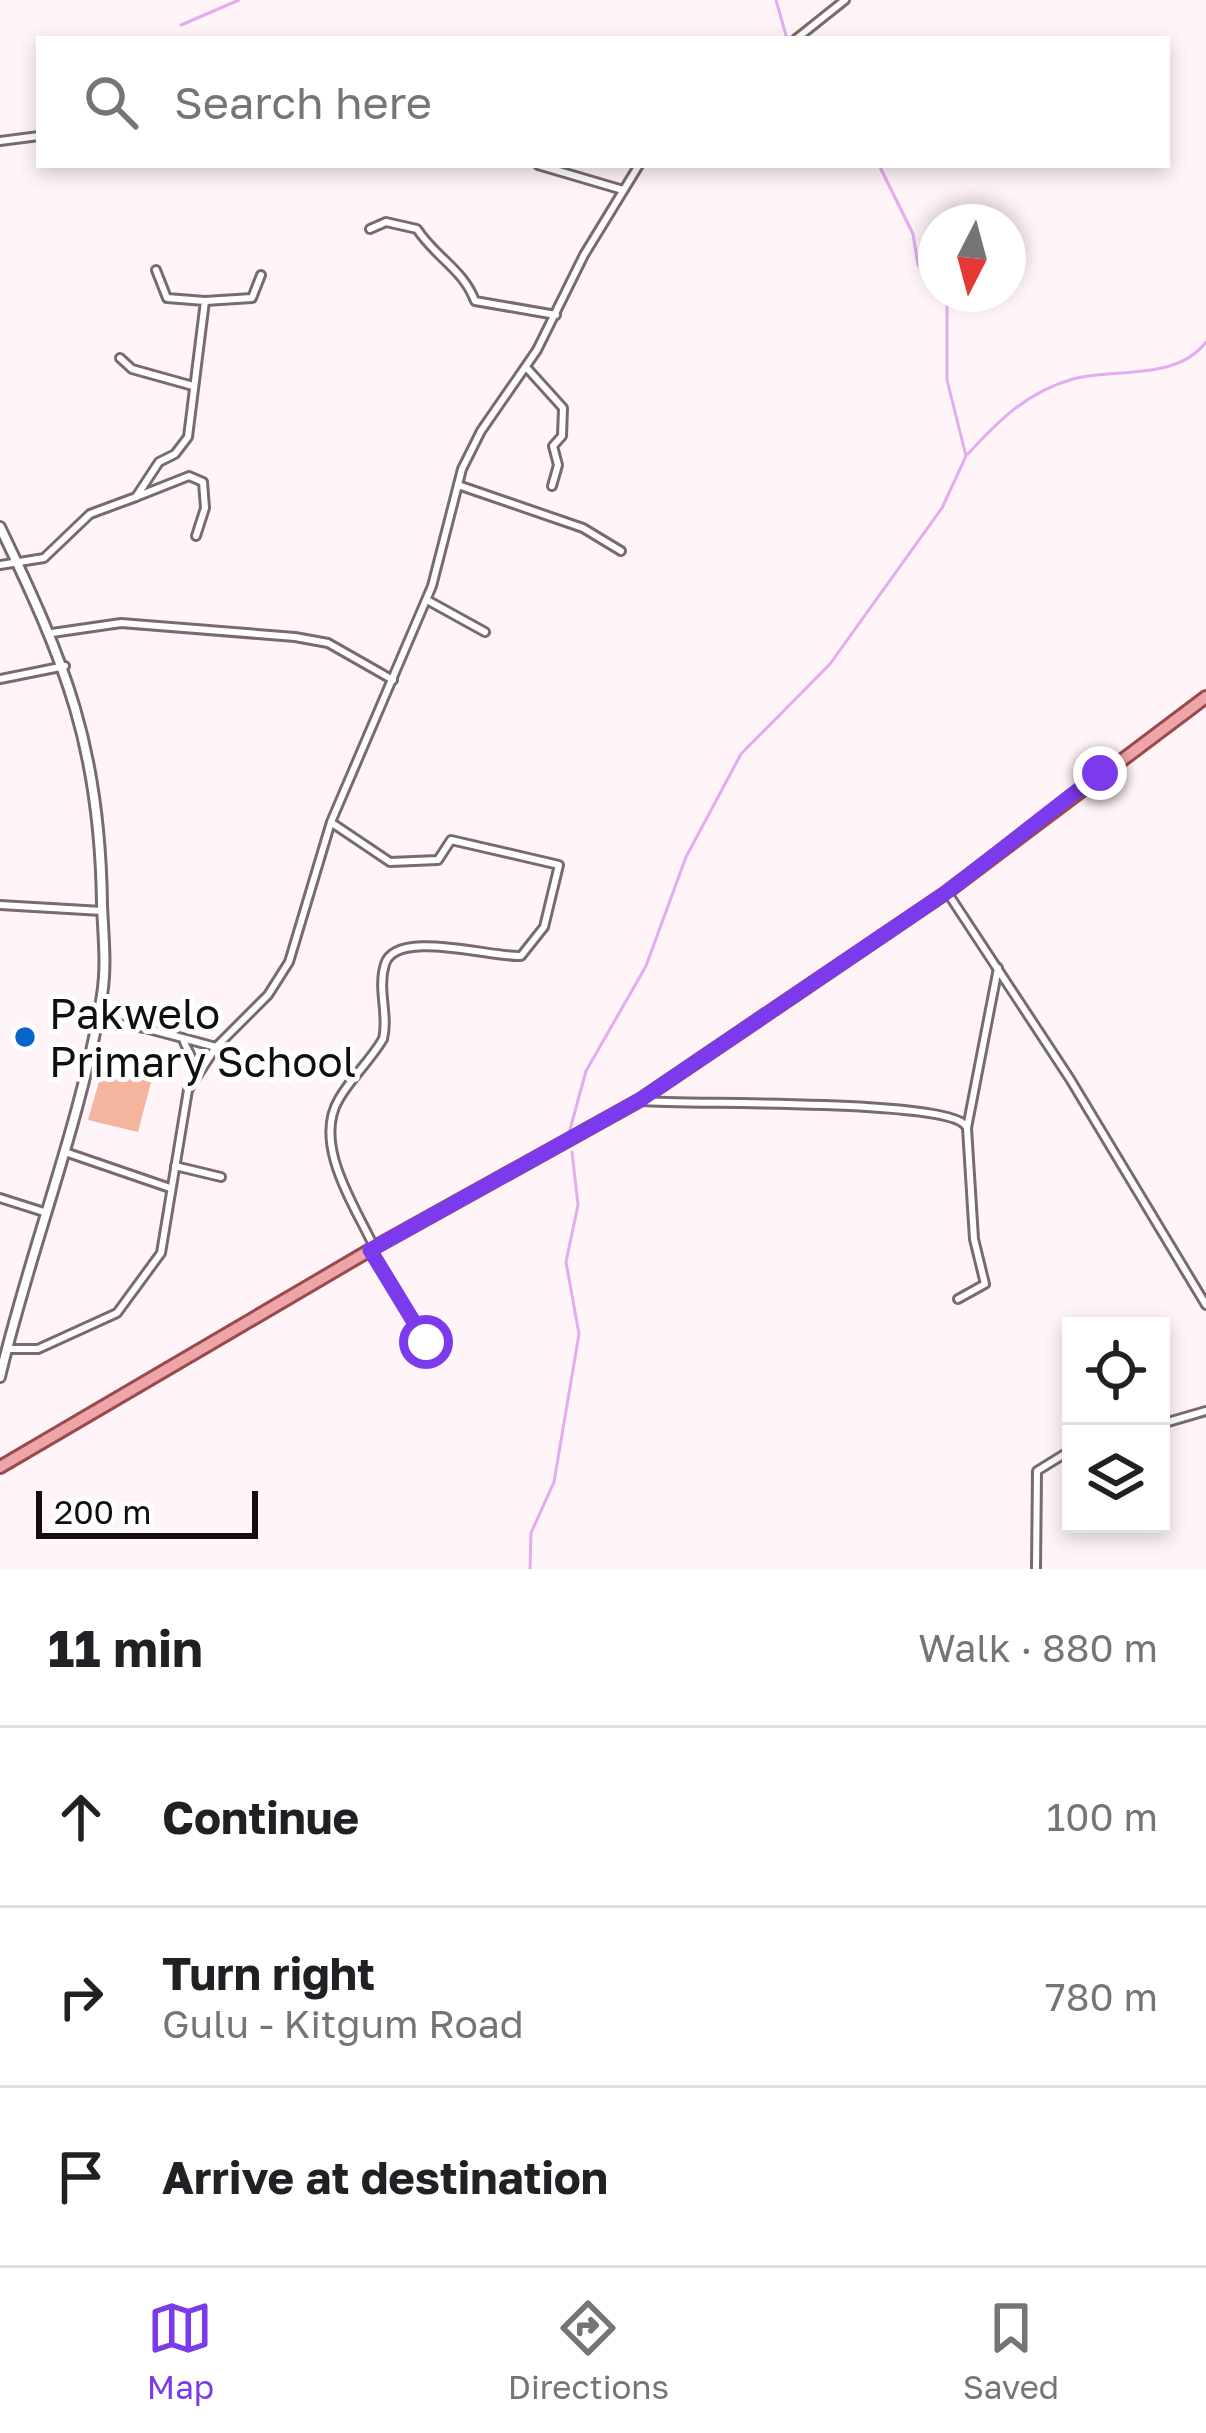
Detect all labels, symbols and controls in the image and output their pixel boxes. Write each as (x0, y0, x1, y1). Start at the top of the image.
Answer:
search box (36, 36, 1170, 168)
icon: search (78, 69, 144, 135)
text: Search here (174, 75, 432, 129)
north arrow (918, 204, 1026, 312)
route end (1073, 746, 1127, 800)
place label: Pakwelo Primary School (49, 988, 356, 1086)
marker: Pakwelo Primary School (12, 1024, 38, 1050)
route start (399, 1315, 453, 1369)
map controls (1062, 1317, 1170, 1533)
button: locate (1062, 1317, 1170, 1425)
button: layers (1062, 1425, 1170, 1533)
scale bar (36, 1485, 258, 1538)
text: 200 m (54, 1492, 152, 1531)
text: 11 min (48, 1617, 203, 1678)
text: Walk · 880 m (918, 1624, 1158, 1671)
icon: ahead (48, 1784, 114, 1850)
text: Continue (162, 1790, 359, 1844)
text: 100 m (1046, 1793, 1158, 1840)
text: Turn right (162, 1946, 375, 2000)
icon: right (48, 1964, 114, 2030)
text: 780 m (1045, 1973, 1158, 2020)
text: Gulu - Kitgum Road (162, 2000, 524, 2047)
icon: arrive (48, 2144, 114, 2210)
text: Arrive at destination (162, 2150, 608, 2204)
tab: Map (147, 2295, 214, 2406)
tab: Directions (508, 2295, 669, 2406)
tab: Saved (963, 2295, 1059, 2406)

